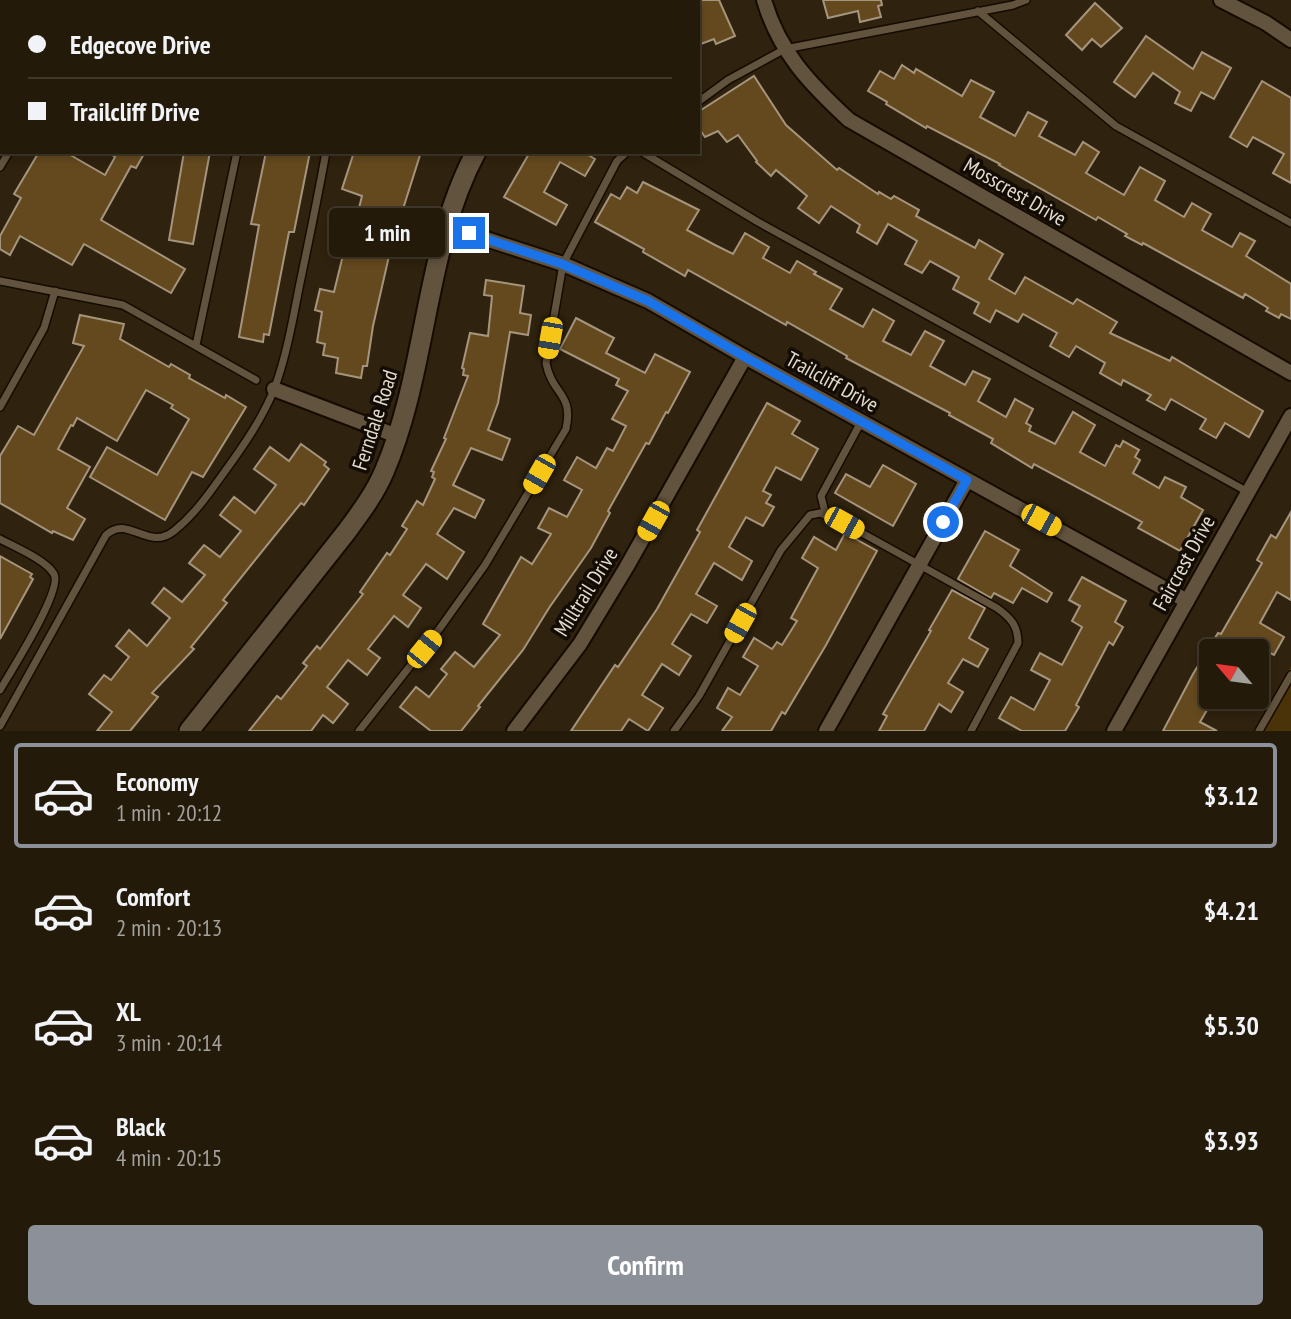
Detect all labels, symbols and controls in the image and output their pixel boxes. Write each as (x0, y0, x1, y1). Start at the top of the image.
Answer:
text: Edgecove Drive (70, 28, 211, 61)
text: Trailcliff Drive (70, 95, 200, 128)
street label: Mosscrest Drive (959, 151, 1071, 232)
callout: 1 min (329, 208, 444, 258)
route end (453, 217, 485, 249)
text: 1 min (364, 218, 410, 247)
car (537, 315, 564, 361)
street label: Trailcliff Drive (781, 345, 883, 418)
street label: Ferndale Road (346, 366, 403, 473)
car (520, 451, 559, 497)
car (634, 498, 673, 544)
car (1018, 501, 1065, 539)
car (821, 504, 868, 542)
route start (927, 506, 959, 538)
street label: Faircrest Drive (1146, 510, 1221, 615)
street label: Milltrail Drive (548, 542, 623, 641)
car (721, 600, 760, 646)
car (403, 626, 446, 672)
north arrow (1199, 639, 1269, 709)
map controls (1199, 639, 1269, 709)
icon: car (32, 764, 95, 827)
text: Economy (116, 765, 198, 798)
text: $3.12 (1204, 779, 1259, 812)
text: 1 min · 20:12 (116, 798, 222, 827)
icon: car (32, 879, 95, 942)
text: Comfort (116, 880, 190, 913)
text: $4.21 (1204, 894, 1259, 927)
text: 2 min · 20:13 (116, 913, 222, 942)
icon: car (32, 994, 95, 1057)
text: XL (116, 995, 141, 1028)
text: $5.30 (1204, 1009, 1259, 1042)
text: 3 min · 20:14 (116, 1028, 222, 1057)
icon: car (32, 1109, 95, 1172)
text: Black (116, 1110, 166, 1143)
text: $3.93 (1204, 1124, 1259, 1157)
text: 4 min · 20:15 (116, 1143, 222, 1172)
button: Confirm (28, 1225, 1263, 1305)

